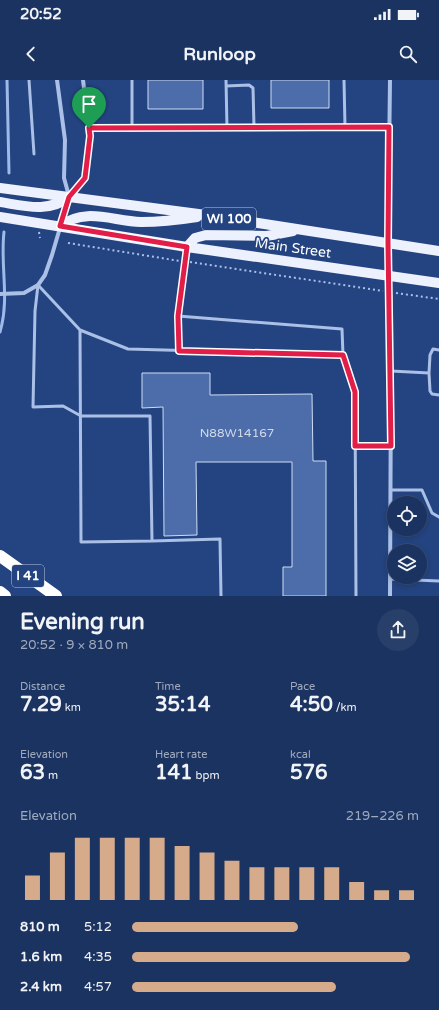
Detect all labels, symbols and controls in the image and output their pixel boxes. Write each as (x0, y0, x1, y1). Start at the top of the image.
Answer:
text: 20:52 (20, 5, 62, 23)
icon: back (20, 43, 42, 65)
text: Runloop (183, 43, 256, 65)
icon: search (397, 43, 419, 65)
pin (72, 87, 106, 128)
icon: arrive (78, 93, 100, 115)
road number: WI 100 (202, 208, 256, 230)
street label: Main Street (254, 234, 333, 262)
house number: N88W14167 (200, 426, 274, 440)
map controls (387, 496, 427, 584)
button: locate (387, 496, 427, 536)
button: layers (387, 544, 427, 584)
road number: I 41 (12, 565, 44, 587)
text: Evening run (20, 609, 145, 635)
button: share (377, 609, 419, 651)
text: 20:52 · 9 × 810 m (20, 637, 128, 653)
text: Distance (20, 680, 65, 693)
text: Time (155, 680, 181, 693)
text: Pace (290, 680, 315, 693)
text: 7.29 (20, 693, 62, 717)
text: 35:14 (155, 693, 210, 717)
text: 4:50 (290, 693, 333, 717)
text: km (62, 701, 81, 714)
text: /km (333, 701, 357, 714)
text: Elevation (20, 748, 68, 761)
text: Heart rate (155, 748, 207, 761)
text: kcal (290, 748, 311, 761)
text: 63 (20, 761, 45, 785)
text: 141 (155, 761, 193, 785)
text: 576 (290, 761, 328, 785)
text: m (45, 769, 58, 782)
text: bpm (193, 769, 220, 782)
text: Elevation (20, 808, 77, 824)
text: 219–226 m (346, 808, 419, 824)
text: 810 m (20, 919, 60, 935)
text: 5:12 (84, 919, 112, 935)
text: 1.6 km (20, 949, 62, 965)
text: 4:35 (84, 949, 112, 965)
text: 2.4 km (20, 979, 62, 995)
text: 4:57 (84, 979, 112, 995)

